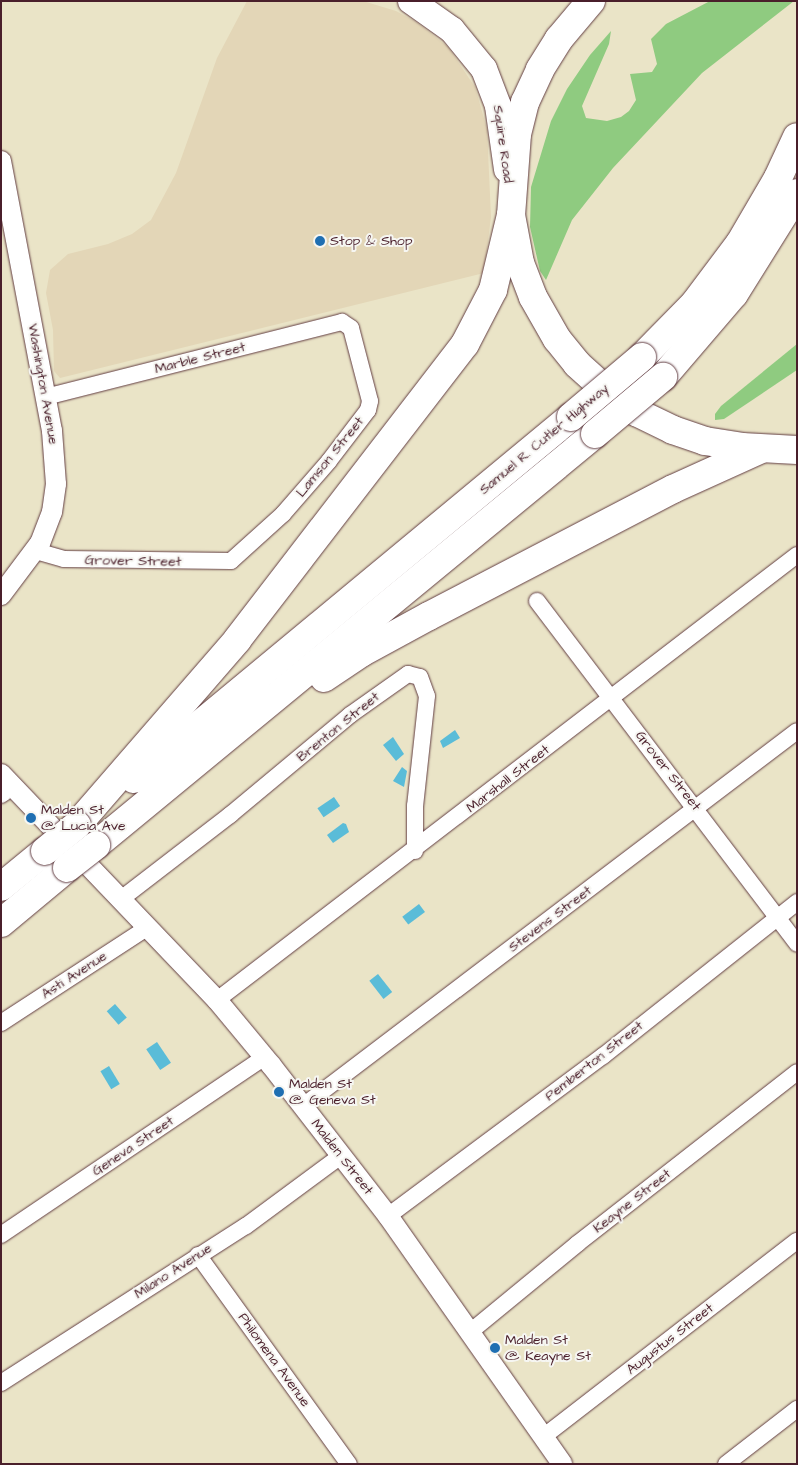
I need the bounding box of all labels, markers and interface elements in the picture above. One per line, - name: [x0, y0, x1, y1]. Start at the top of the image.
- street label: Squire Road: [489, 104, 517, 184]
- place label: Stop & Shop: [330, 233, 413, 249]
- marker: Stop & Shop: [314, 235, 326, 247]
- street label: Washington Avenue: [24, 322, 62, 446]
- street label: Marble Street: [153, 339, 247, 377]
- street label: Samuel R. Cutler Highway: [476, 380, 612, 498]
- street label: Lamson Street: [293, 413, 367, 501]
- street label: Grover Street: [85, 552, 181, 570]
- street label: Brenton Street: [293, 689, 383, 765]
- street label: Grover Street: [632, 728, 704, 814]
- street label: Marshall Street: [463, 741, 553, 817]
- place label: Malden St @ Lucia Ave: [41, 802, 126, 834]
- marker: Malden St @ Lucia Ave: [25, 812, 37, 824]
- street label: Stevens Street: [505, 882, 595, 956]
- street label: Asti Avenue: [38, 948, 110, 1002]
- street label: Pemberton Street: [542, 1017, 646, 1105]
- place label: Malden St @ Geneva St: [289, 1076, 376, 1108]
- marker: Malden St @ Geneva St: [273, 1086, 285, 1098]
- street label: Geneva Street: [89, 1112, 177, 1180]
- street label: Malden Street: [307, 1116, 377, 1198]
- street label: Keayne Street: [590, 1165, 674, 1237]
- street label: Milano Avenue: [131, 1240, 215, 1302]
- street label: Augustus Street: [623, 1300, 717, 1378]
- street label: Philomena Avenue: [234, 1310, 314, 1410]
- place label: Malden St @ Keayne St: [505, 1332, 591, 1364]
- marker: Malden St @ Keayne St: [489, 1342, 501, 1354]

